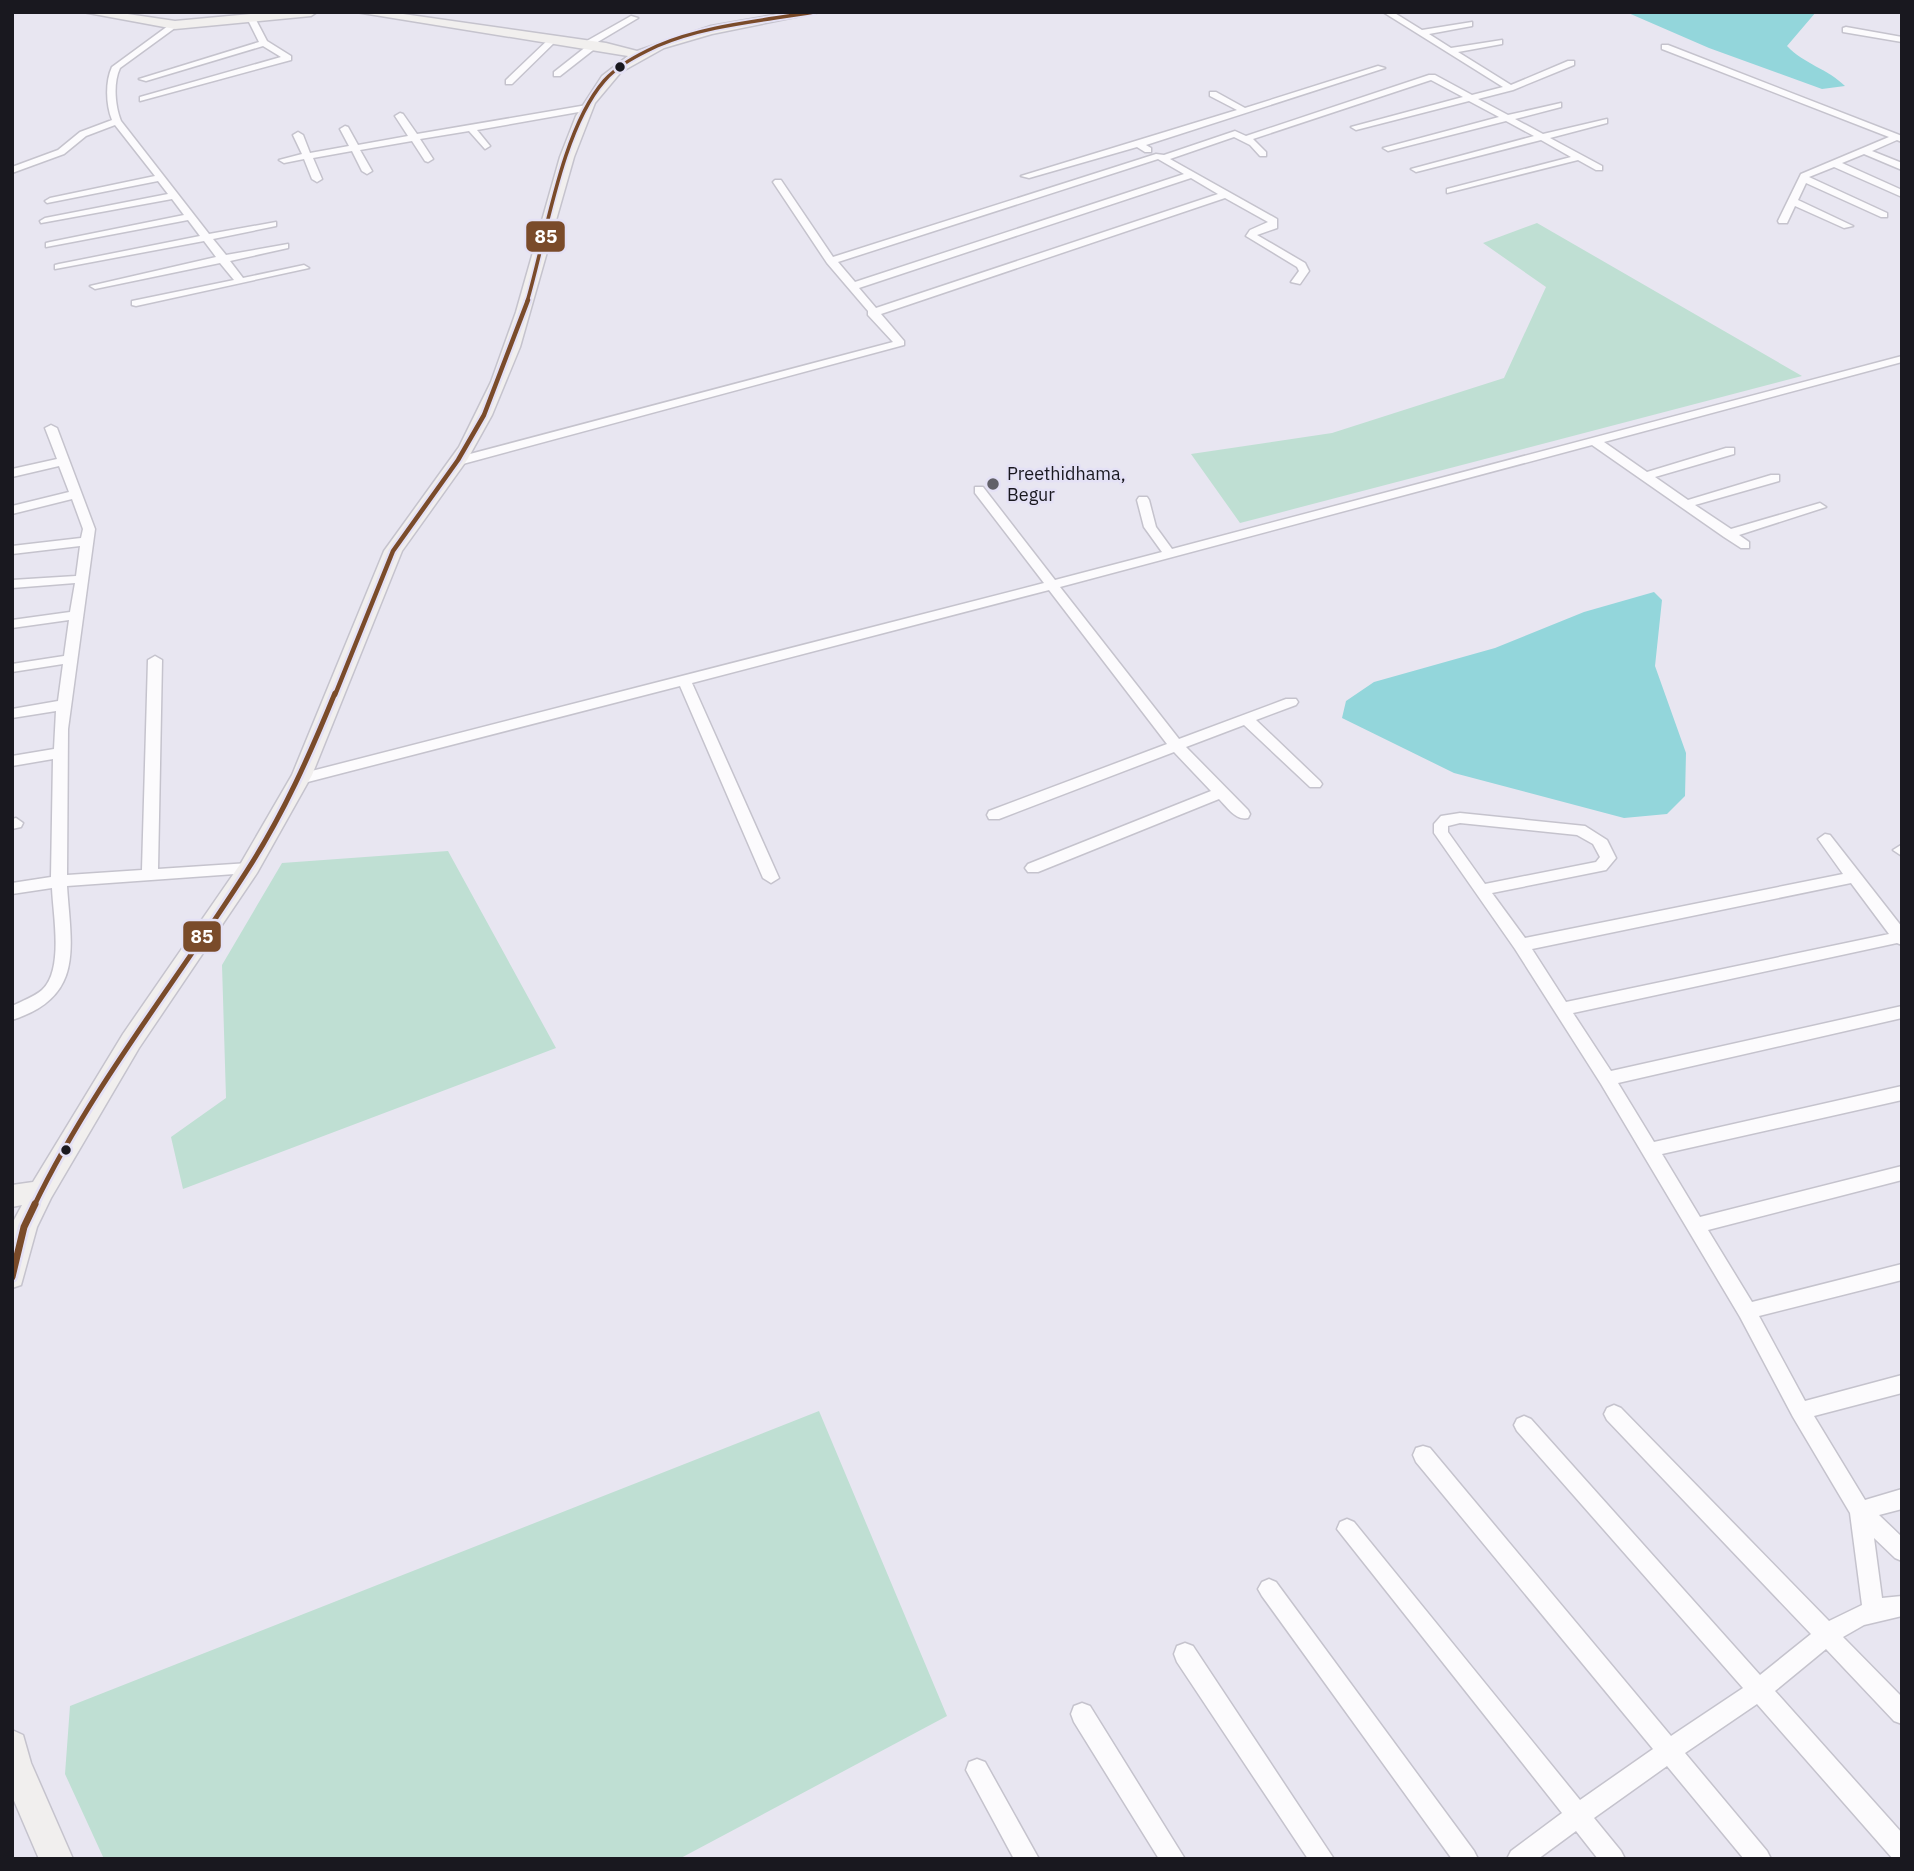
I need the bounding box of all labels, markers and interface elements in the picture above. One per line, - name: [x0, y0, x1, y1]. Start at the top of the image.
- unlabelled marker: [613, 60, 627, 74]
- line badge: 85: [525, 220, 566, 253]
- text: 85: [535, 224, 557, 248]
- place label: Preethidhama, Begur: [1007, 462, 1126, 506]
- marker: Preethidhama, Begur: [985, 476, 1001, 492]
- line badge: 85: [182, 920, 222, 953]
- text: 85: [191, 924, 213, 948]
- unlabelled marker: [59, 1143, 73, 1157]

